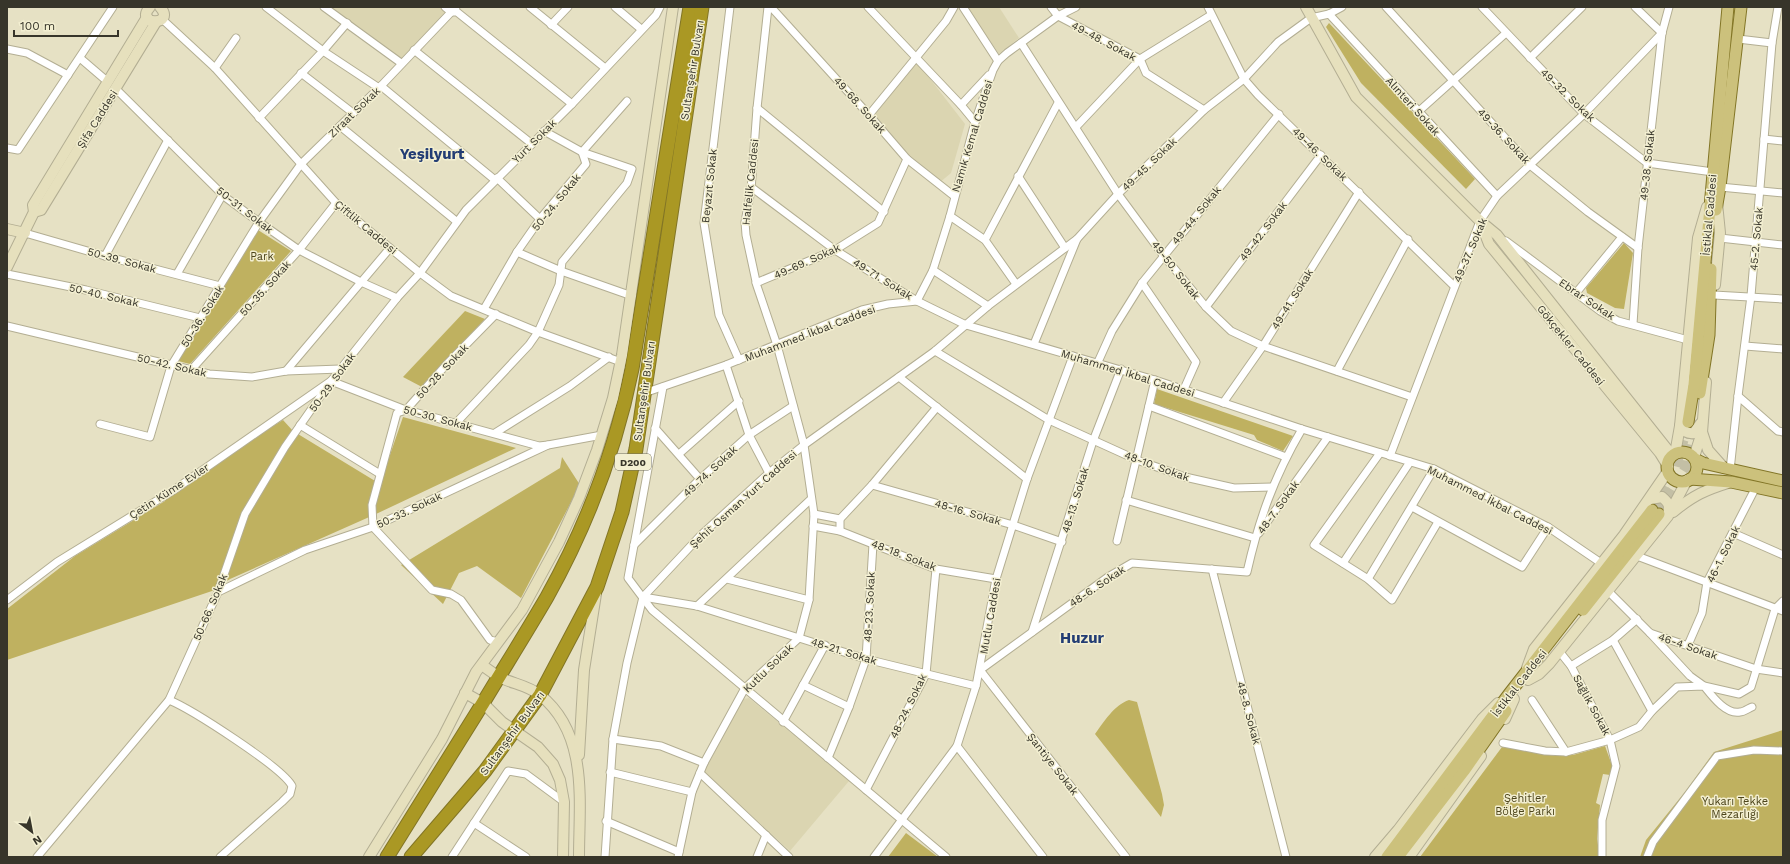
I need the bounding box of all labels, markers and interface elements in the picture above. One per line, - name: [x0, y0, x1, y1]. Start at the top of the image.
- scale bar: [14, 12, 118, 38]
- text: 100 m: [20, 19, 55, 33]
- street label: Sultanşehir Bulvarı: [678, 19, 707, 121]
- street label: 49-48. Sokak: [1069, 19, 1138, 64]
- street label: 49-32. Sokak: [1538, 66, 1598, 125]
- street label: 49-68. Sokak: [831, 74, 888, 136]
- street label: Alınteri Sokak: [1383, 74, 1442, 138]
- street label: Namık Kemal Caddesi: [949, 78, 996, 194]
- street label: Ziraat Sokak: [326, 84, 383, 140]
- street label: Şifa Caddesi: [74, 88, 121, 151]
- street label: 49-36. Sokak: [1475, 106, 1533, 167]
- street label: Yurt Sokak: [510, 117, 559, 166]
- street label: 49-46. Sokak: [1289, 125, 1350, 184]
- street label: 49-38. Sokak: [1637, 129, 1658, 201]
- street label: 49-45. Sokak: [1119, 135, 1179, 194]
- street label: Halfelik Caddesi: [739, 138, 762, 226]
- district label: Yeşilyurt: [400, 145, 465, 163]
- street label: Beyazıt Sokak: [699, 148, 720, 224]
- street label: 50-24. Sokak: [529, 171, 583, 234]
- street label: İstiklal Caddesi: [1698, 174, 1720, 256]
- street label: 49-44. Sokak: [1169, 183, 1224, 247]
- street label: 50-31. Sokak: [214, 184, 276, 237]
- street label: Çiftlik Caddesi: [332, 197, 400, 257]
- street label: 49-42. Sokak: [1237, 199, 1290, 264]
- street label: 45-2. Sokak: [1747, 207, 1766, 271]
- street label: 49-37. Sokak: [1451, 216, 1490, 284]
- street label: 49-50. Sokak: [1149, 238, 1203, 302]
- street label: 49-69. Sokak: [772, 241, 842, 282]
- street label: 50-39. Sokak: [86, 245, 158, 276]
- park label: Park: [250, 250, 274, 263]
- street label: 49-71. Sokak: [851, 256, 915, 303]
- street label: 50-35. Sokak: [237, 258, 294, 319]
- street label: 49-41. Sokak: [1269, 267, 1316, 332]
- street label: Ebrar Sokak: [1556, 276, 1617, 323]
- street label: 50-40. Sokak: [68, 281, 140, 310]
- street label: 50-36. Sokak: [178, 283, 227, 350]
- street label: Muhammed İkbal Caddesi: [743, 302, 877, 364]
- street label: Gökçekler Caddesi: [1534, 302, 1607, 388]
- street label: Sultanşehir Bulvarı: [631, 340, 658, 442]
- street label: 50-28. Sokak: [414, 341, 471, 402]
- street label: Muhammed İkbal Caddesi: [1059, 346, 1197, 400]
- street label: 50-29. Sokak: [306, 350, 358, 415]
- street label: 50-42. Sokak: [136, 351, 208, 380]
- street label: 50-30. Sokak: [402, 403, 474, 434]
- street label: 49-74. Sokak: [681, 443, 740, 500]
- street label: Şehit Osman Yurt Caddesi: [687, 448, 800, 551]
- street label: 48-10. Sokak: [1122, 449, 1191, 484]
- road number: D200: [615, 454, 651, 470]
- street label: Çetin Küme Evler: [127, 460, 212, 522]
- street label: Muhammed İkbal Caddesi: [1425, 462, 1555, 538]
- street label: 48-13. Sokak: [1059, 466, 1092, 535]
- street label: 48-7. Sokak: [1255, 478, 1302, 536]
- street label: 50-33. Sokak: [375, 490, 444, 531]
- street label: 48-16. Sokak: [933, 497, 1003, 528]
- street label: 46-1. Sokak: [1704, 524, 1743, 585]
- street label: 48-18. Sokak: [869, 537, 938, 574]
- street label: 48-6. Sokak: [1067, 563, 1128, 610]
- street label: 50-66. Sokak: [191, 572, 230, 642]
- street label: 48-23. Sokak: [861, 572, 878, 643]
- street label: Mutlu Caddesi: [977, 577, 1004, 655]
- district label: Huzur: [1060, 629, 1104, 647]
- street label: 46-4 Sokak: [1657, 630, 1719, 663]
- street label: 48-21. Sokak: [809, 635, 878, 668]
- street label: Kutlu Sokak: [741, 641, 796, 695]
- street label: İstiklal Caddesi: [1488, 646, 1550, 719]
- street label: 48-24. Sokak: [887, 672, 930, 741]
- street label: Sağlık Sokak: [1570, 672, 1613, 738]
- street label: 48-8. Sokak: [1234, 680, 1263, 746]
- street label: Sultanşehir Bulvarı: [478, 689, 547, 778]
- street label: Şantiye Sokak: [1024, 731, 1081, 798]
- park label: Şehitler Bölge Parkı: [1495, 792, 1555, 818]
- park label: Yukarı Tekke Mezarlığı: [1702, 795, 1768, 821]
- north arrow: [12, 812, 52, 852]
- text: N: [30, 832, 44, 848]

